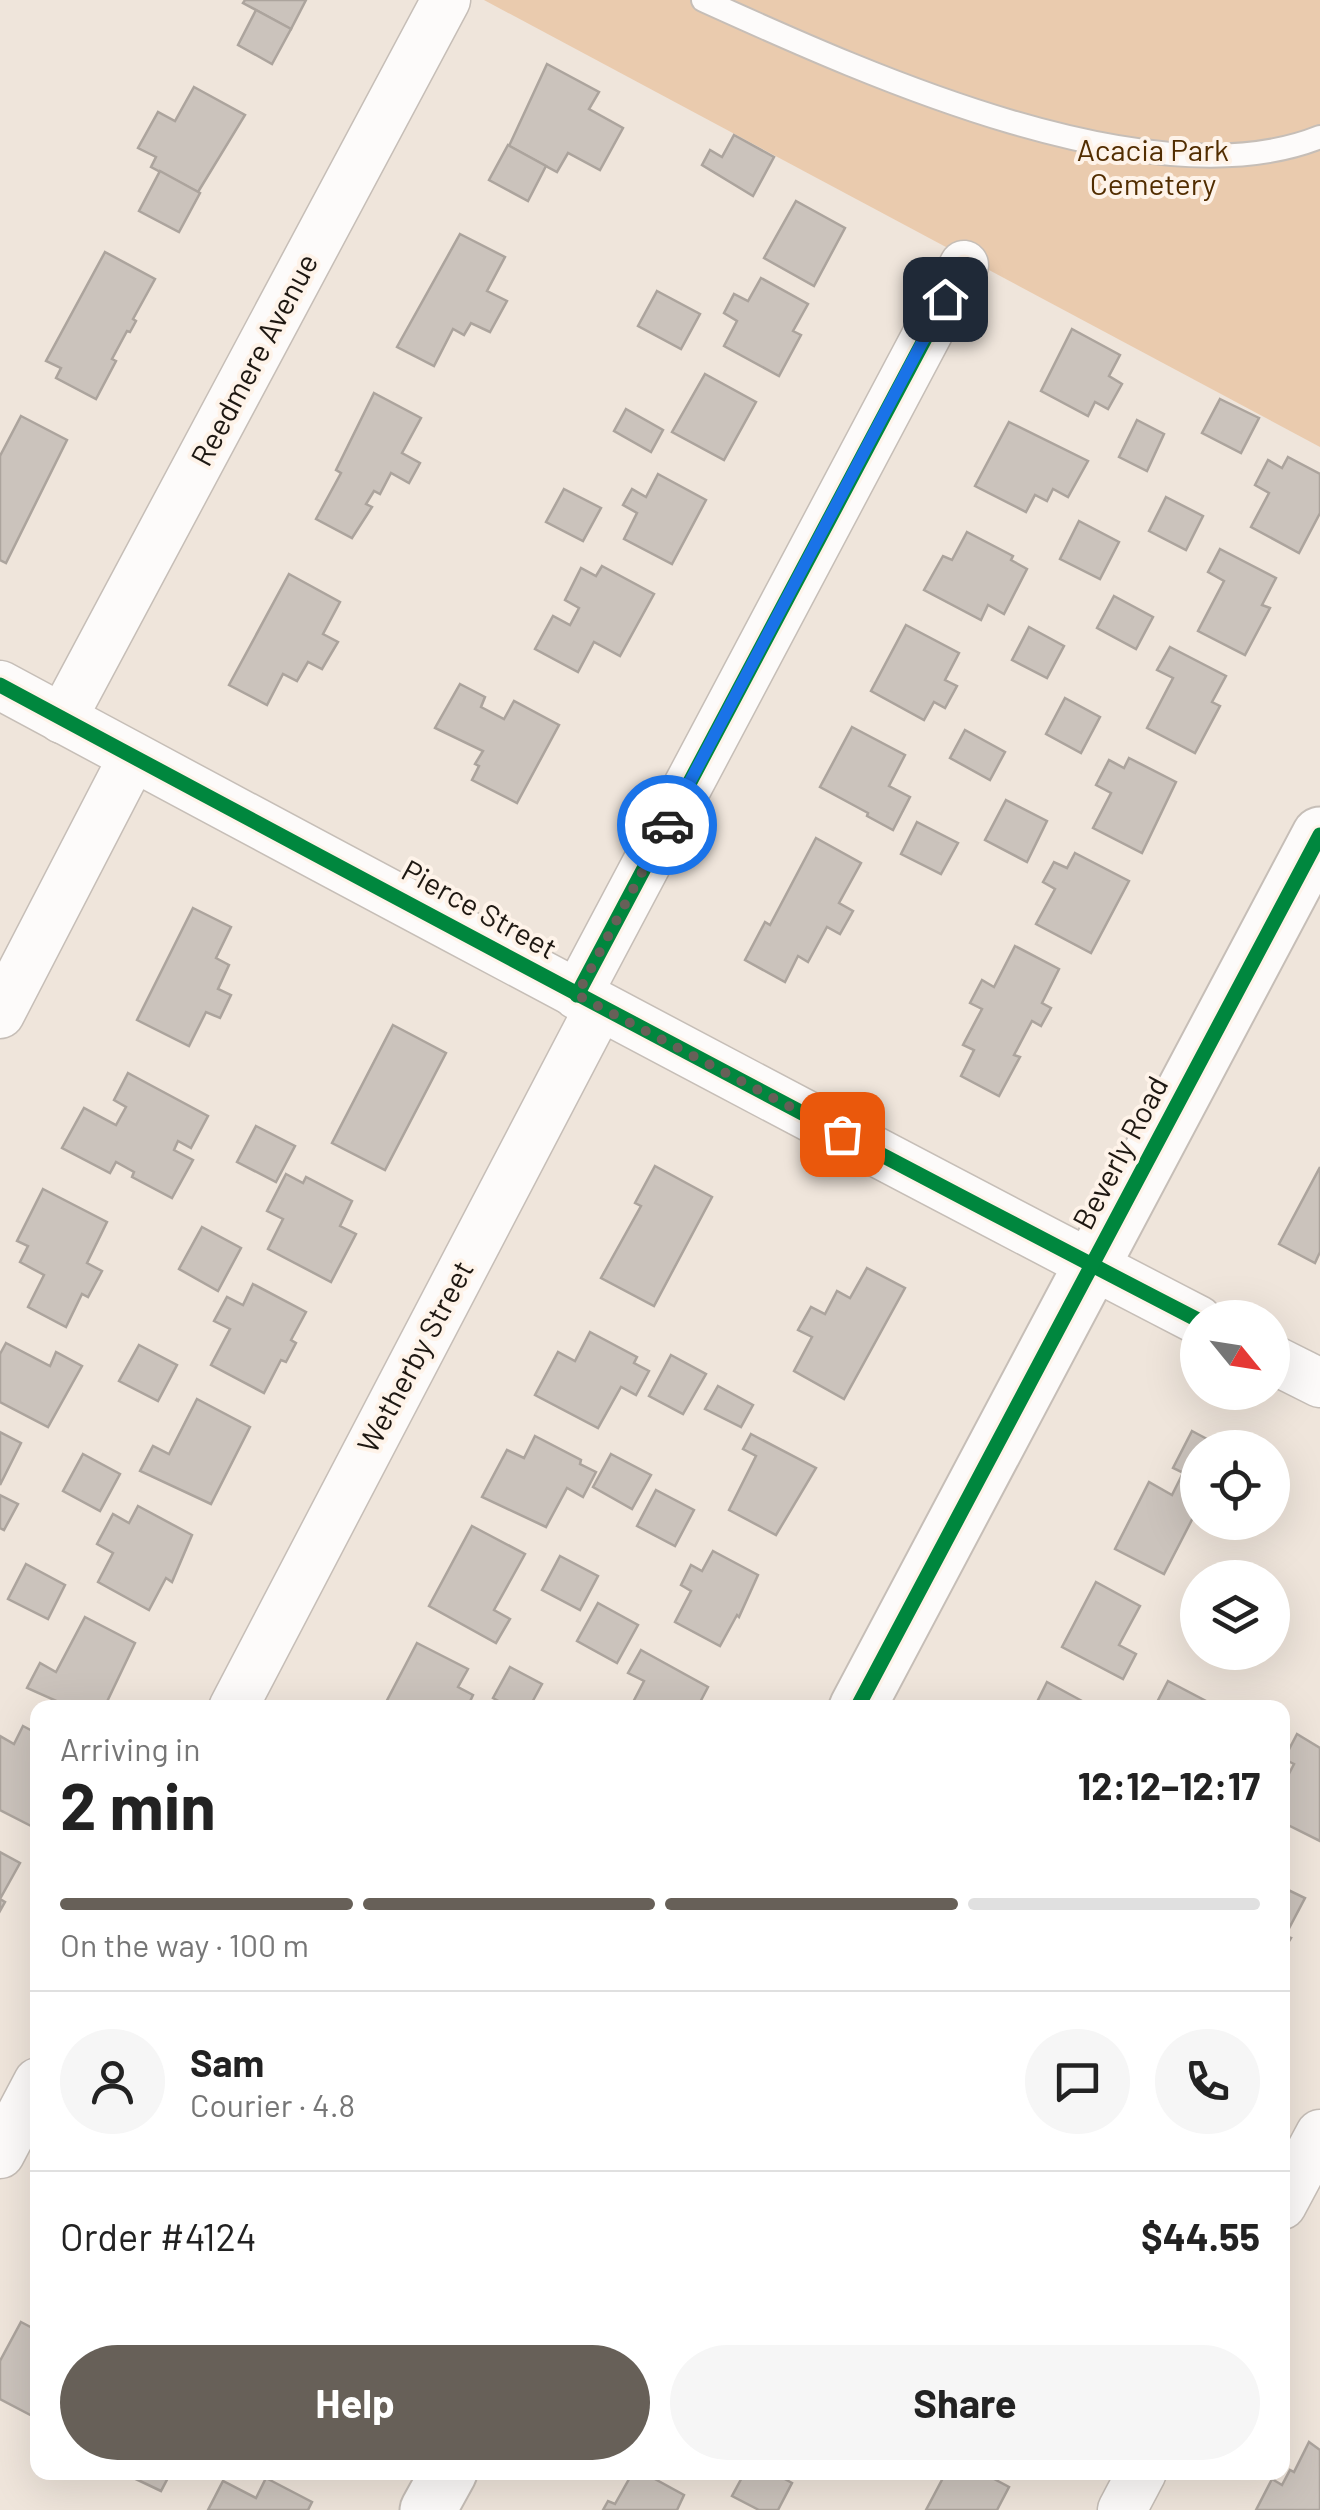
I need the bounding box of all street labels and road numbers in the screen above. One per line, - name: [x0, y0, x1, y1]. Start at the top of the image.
- street label: Reedmere Avenue: [182, 247, 324, 471]
- street label: Pierce Street: [396, 851, 564, 966]
- street label: Beverly Road: [1064, 1069, 1175, 1235]
- street label: Wetherby Street: [349, 1254, 480, 1458]

